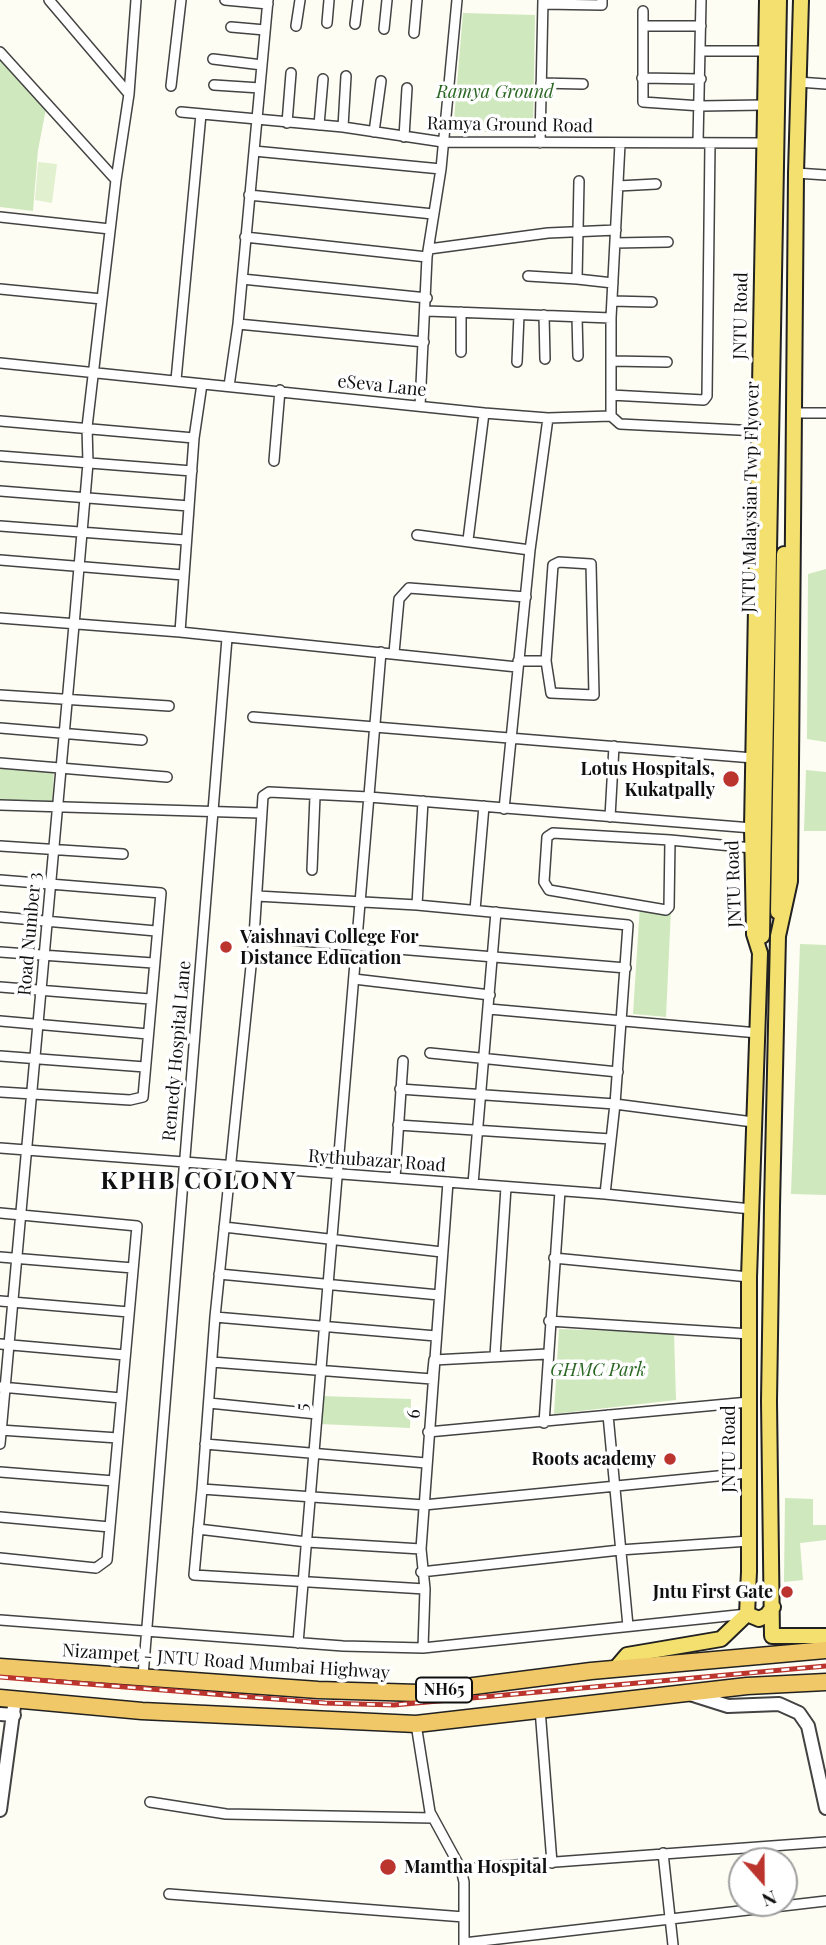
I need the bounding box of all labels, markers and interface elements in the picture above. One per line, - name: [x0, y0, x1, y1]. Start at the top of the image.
- park label: Ramya Ground: [436, 81, 554, 103]
- street label: Ramya Ground Road: [427, 113, 593, 137]
- street label: JNTU Road: [729, 272, 753, 360]
- street label: eSeva Lane: [336, 371, 428, 401]
- street label: JNTU Malaysian Twp Flyover: [738, 381, 764, 613]
- place label: Lotus Hospitals, Kukatpally: [581, 758, 715, 800]
- marker: Lotus Hospitals, Kukatpally: [721, 769, 741, 789]
- street label: JNTU Road: [722, 840, 746, 928]
- street label: Road Number 3: [14, 871, 46, 997]
- place label: Vaishnavi College For Distance Education: [240, 926, 419, 968]
- marker: Vaishnavi College For Distance Education: [218, 939, 234, 955]
- street label: Remedy Hospital Lane: [158, 960, 196, 1142]
- street label: Rythubazar Road: [307, 1145, 447, 1177]
- district label: KPHB COLONY: [102, 1168, 296, 1196]
- park label: GHMC Park: [550, 1359, 646, 1381]
- street label: 5: [291, 1402, 313, 1412]
- street label: JNTU Road: [718, 1405, 740, 1493]
- street label: 6: [403, 1408, 425, 1420]
- place label: Roots academy: [532, 1448, 656, 1470]
- marker: Roots academy: [662, 1451, 678, 1467]
- place label: Jntu First Gate: [653, 1581, 773, 1603]
- marker: Jntu First Gate: [779, 1584, 795, 1600]
- street label: Nizampet - JNTU Road Mumbai Highway: [61, 1640, 391, 1684]
- road number: NH65: [416, 1678, 472, 1702]
- north arrow: [728, 1847, 798, 1917]
- place label: Mamtha Hospital: [404, 1856, 547, 1878]
- marker: Mamtha Hospital: [378, 1857, 398, 1877]
- text: N: [759, 1885, 781, 1914]

